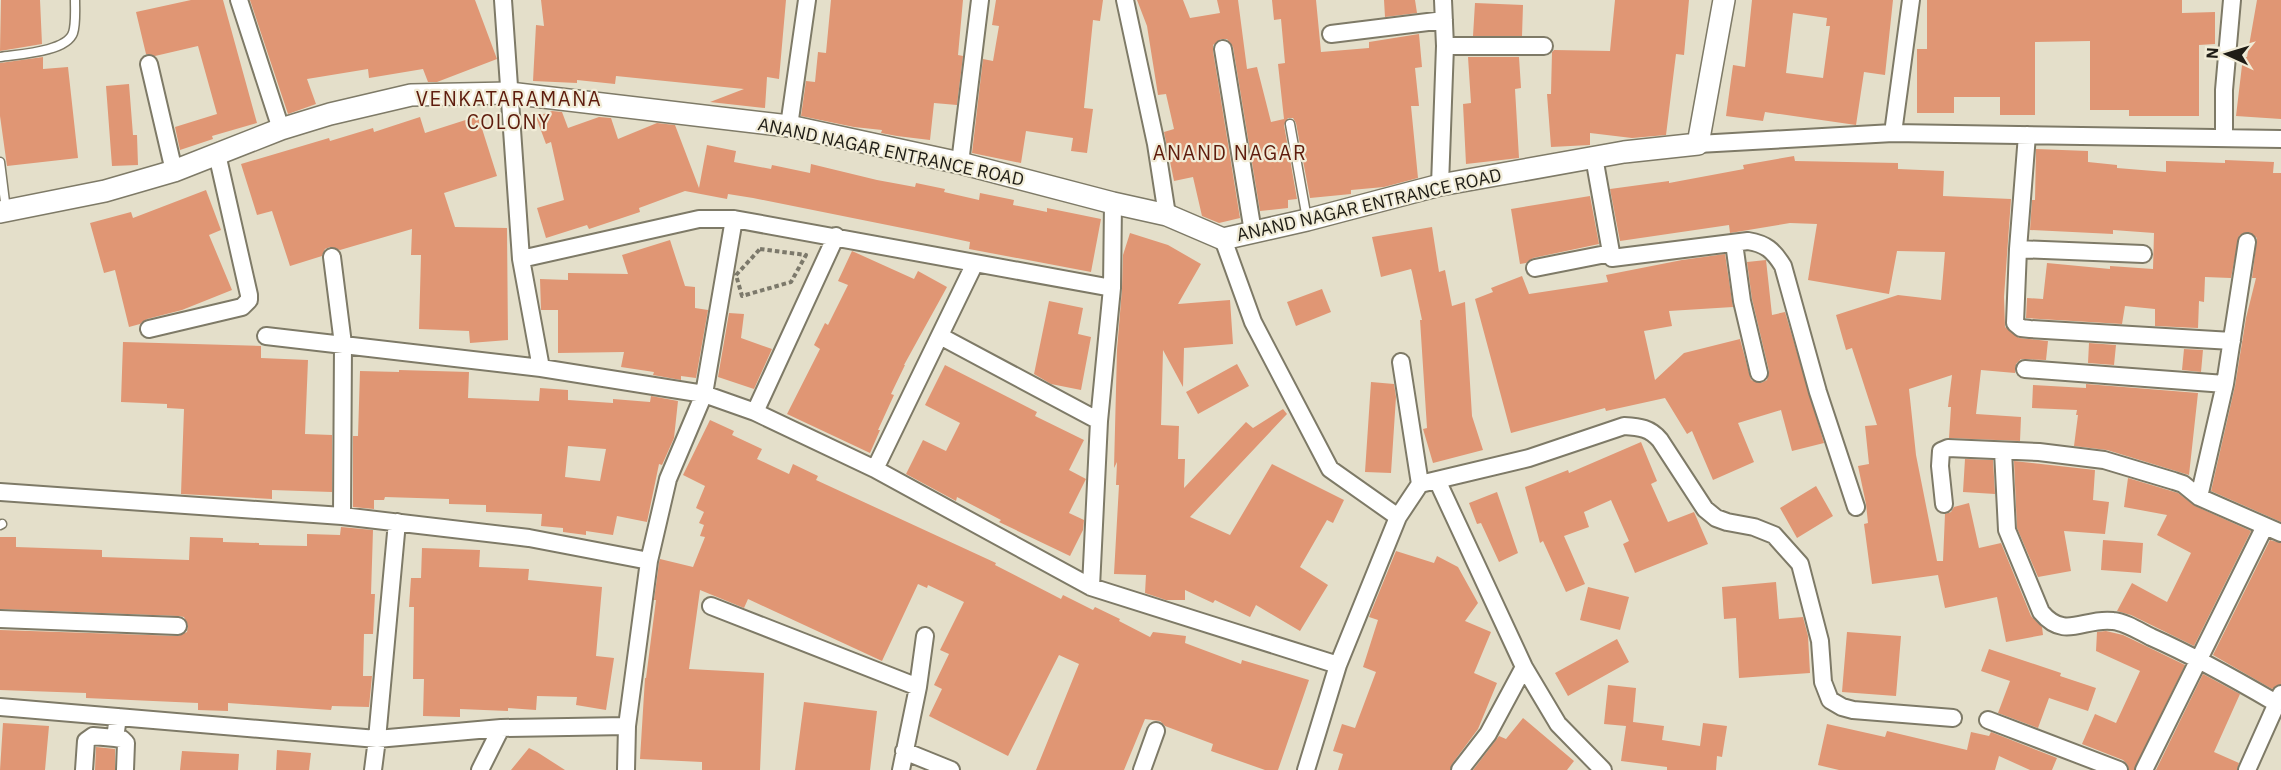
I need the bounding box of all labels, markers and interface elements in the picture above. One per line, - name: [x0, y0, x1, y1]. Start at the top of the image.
- north arrow: [2197, 24, 2257, 84]
- text: N: [2202, 46, 2222, 59]
- district label: VENKATARAMANA COLONY: [416, 85, 602, 135]
- street label: ANAND NAGAR ENTRANCE ROAD: [756, 112, 1026, 191]
- district label: ANAND NAGAR: [1153, 139, 1307, 166]
- street label: ANAND NAGAR ENTRANCE ROAD: [1234, 163, 1504, 246]

